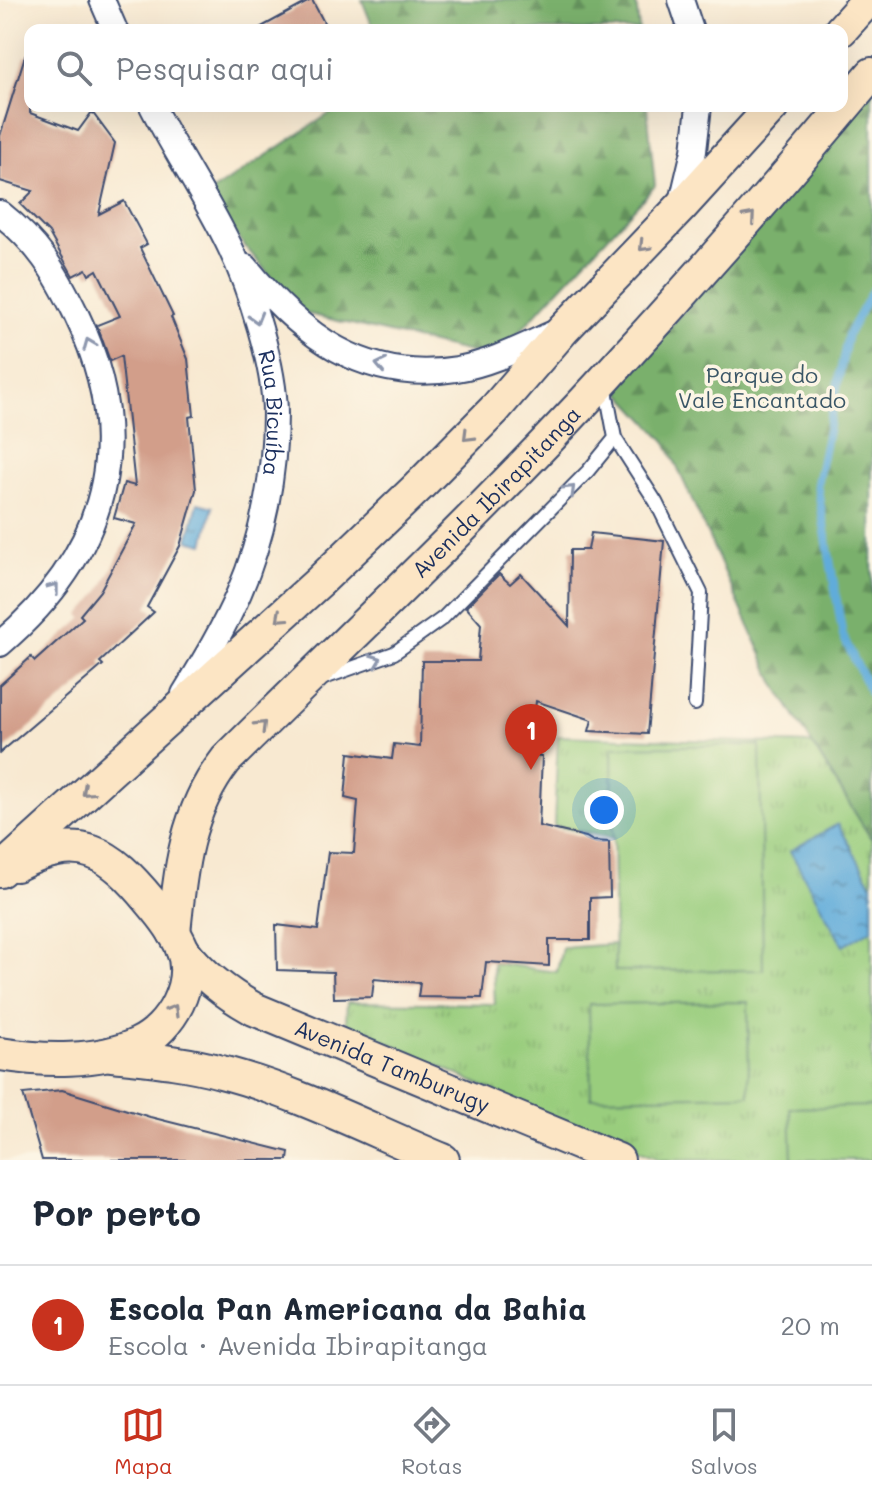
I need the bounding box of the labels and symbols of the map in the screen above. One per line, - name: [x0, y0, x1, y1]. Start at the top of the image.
- one-way arrow: [740, 212, 755, 226]
- one-way arrow: [639, 237, 653, 251]
- one-way arrow: [247, 311, 263, 325]
- one-way arrow: [82, 338, 99, 352]
- street label: Rua Bicuíba: [252, 347, 290, 478]
- one-way arrow: [375, 357, 389, 374]
- park label: Parque do Vale Encantado: [678, 360, 846, 414]
- street label: Avenida Ibirapitanga: [405, 400, 587, 584]
- one-way arrow: [463, 427, 477, 442]
- one-way arrow: [560, 485, 575, 499]
- one-way arrow: [45, 582, 59, 597]
- one-way arrow: [275, 607, 290, 621]
- one-way arrow: [368, 653, 382, 670]
- pin: 1: [505, 704, 557, 770]
- one-way arrow: [252, 720, 266, 735]
- one-way arrow: [82, 781, 97, 795]
- your location: [584, 790, 624, 830]
- one-way arrow: [163, 1004, 179, 1019]
- street label: Avenida Tamburugy: [290, 1012, 494, 1119]

